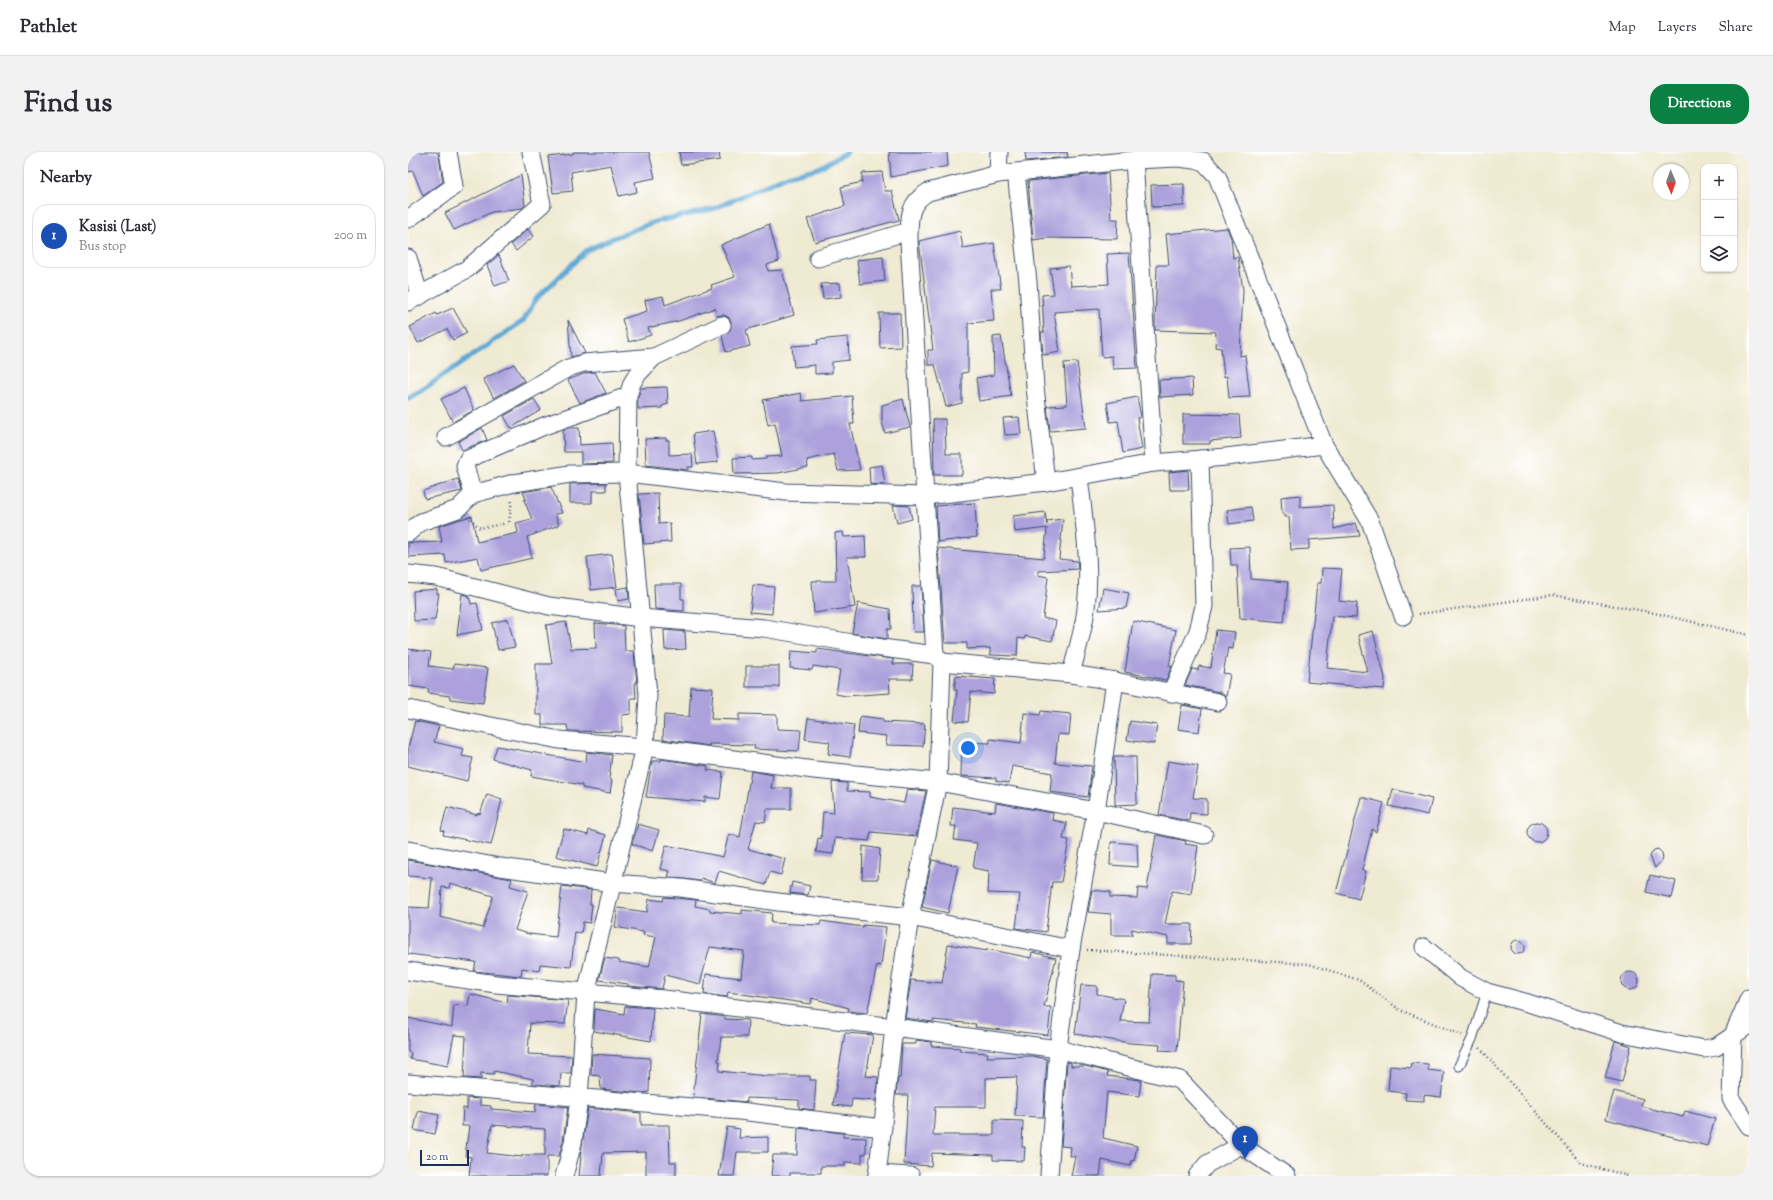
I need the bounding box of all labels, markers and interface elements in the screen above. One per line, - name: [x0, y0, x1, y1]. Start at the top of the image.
- text: Pathlet: [20, 14, 77, 41]
- text: Map: [1609, 18, 1636, 38]
- text: Layers: [1658, 18, 1696, 38]
- text: Share: [1718, 18, 1753, 38]
- text: Find us: [24, 84, 112, 124]
- button: Directions: [1650, 84, 1749, 124]
- north arrow: [1653, 164, 1689, 200]
- map controls: [1701, 164, 1737, 272]
- button: +: [1701, 164, 1737, 200]
- text: Nearby: [40, 166, 92, 190]
- button: −: [1701, 200, 1737, 236]
- text: Kasisi (Last): [79, 217, 156, 238]
- text: 1: [52, 227, 56, 245]
- text: 200 m: [334, 227, 367, 245]
- button: layers: [1701, 236, 1737, 272]
- text: Bus stop: [79, 238, 126, 256]
- your location: [958, 738, 978, 758]
- pin: 1: [1232, 1126, 1258, 1159]
- scale bar: [420, 1148, 469, 1167]
- text: 20 m: [426, 1149, 448, 1165]

